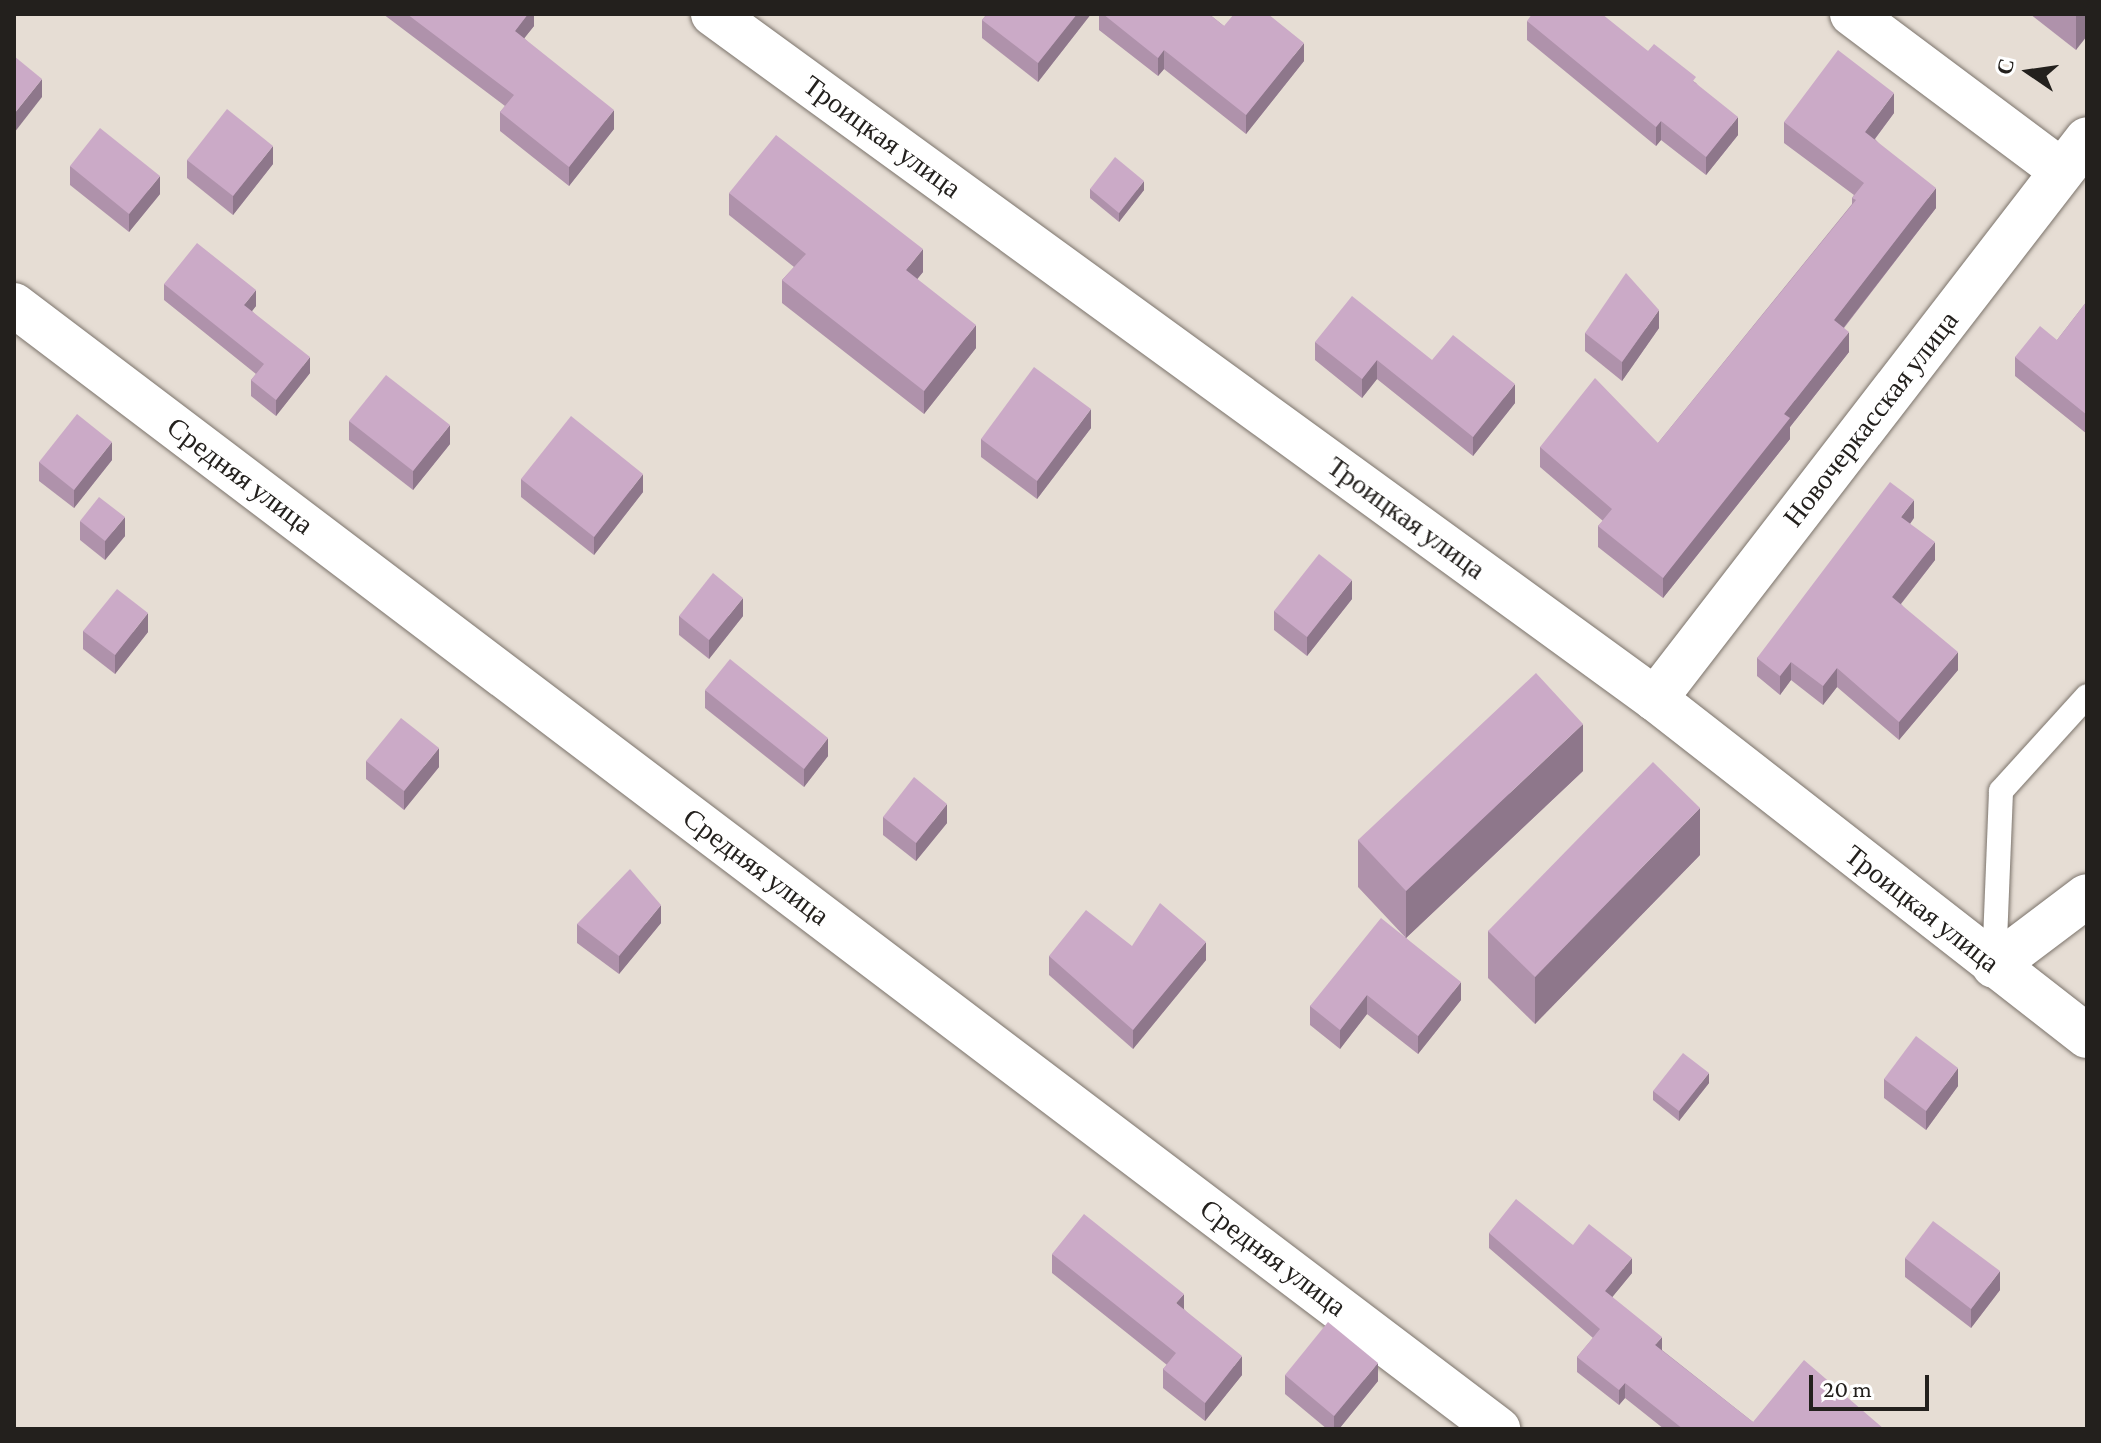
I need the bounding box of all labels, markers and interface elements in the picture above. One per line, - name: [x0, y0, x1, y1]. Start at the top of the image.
- north arrow: [1989, 32, 2069, 112]
- text: С: [1991, 56, 2019, 77]
- street label: Троицкая улица: [797, 68, 967, 206]
- street label: Новочеркасская улица: [1776, 304, 1966, 534]
- street label: Средняя улица: [160, 410, 320, 542]
- street label: Троицкая улица: [1321, 449, 1491, 587]
- street label: Средняя улица: [676, 801, 836, 933]
- street label: Троицкая улица: [1838, 838, 2006, 980]
- street label: Средняя улица: [1193, 1192, 1353, 1324]
- scale bar: [1813, 1359, 1933, 1409]
- text: 20 m: [1823, 1375, 1872, 1402]

